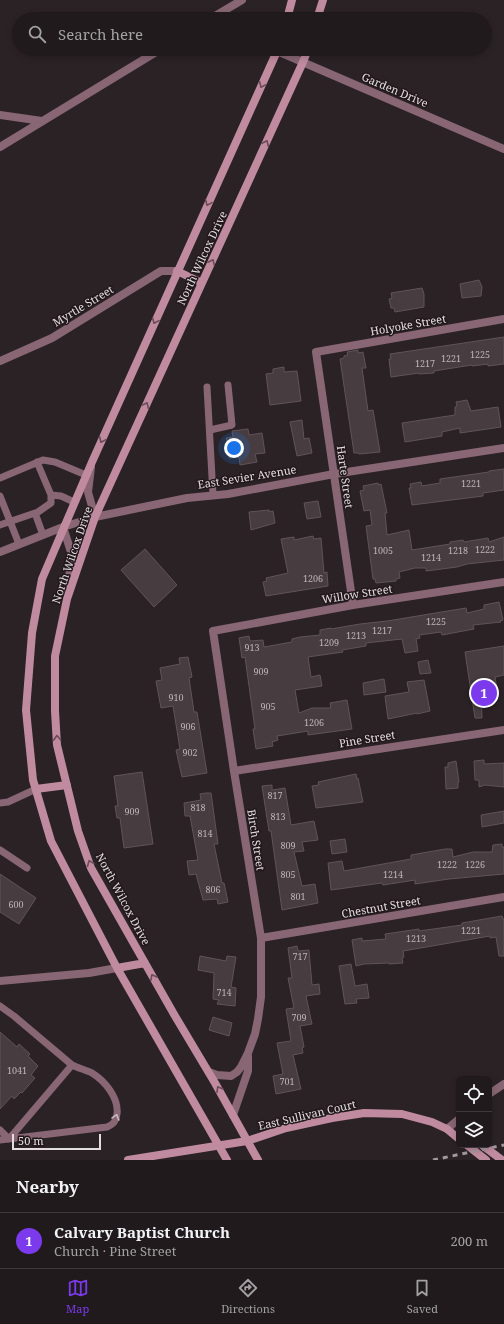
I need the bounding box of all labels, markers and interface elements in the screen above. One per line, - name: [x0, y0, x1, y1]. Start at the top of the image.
- search box: [12, 12, 492, 56]
- icon: search: [26, 23, 48, 45]
- text: Search here: [58, 24, 143, 44]
- street label: Garden Drive: [360, 69, 431, 110]
- one-way arrow: [259, 80, 267, 88]
- one-way arrow: [261, 140, 269, 148]
- one-way arrow: [205, 199, 213, 206]
- street label: North Wilcox Drive: [173, 208, 230, 307]
- one-way arrow: [207, 258, 215, 266]
- street label: Myrtle Street: [50, 281, 116, 330]
- street label: Holyoke Street: [369, 310, 447, 339]
- one-way arrow: [152, 317, 160, 325]
- house number: 1225: [470, 348, 490, 361]
- house number: 1221: [441, 352, 461, 365]
- house number: 1217: [415, 357, 435, 370]
- one-way arrow: [142, 402, 150, 409]
- one-way arrow: [99, 436, 107, 443]
- your location: [224, 438, 244, 458]
- street label: Harte Street: [334, 444, 357, 509]
- street label: East Sevier Avenue: [196, 461, 297, 492]
- house number: 1221: [461, 477, 481, 490]
- street label: North Wilcox Drive: [48, 504, 95, 606]
- house number: 1222: [475, 543, 495, 556]
- house number: 1005: [373, 544, 393, 557]
- house number: 1218: [448, 544, 468, 557]
- house number: 1214: [421, 551, 441, 564]
- house number: 1206: [303, 572, 323, 585]
- street label: Willow Street: [321, 581, 393, 606]
- house number: 1225: [426, 615, 446, 628]
- house number: 1217: [372, 624, 392, 637]
- house number: 1213: [346, 629, 366, 642]
- house number: 1209: [319, 636, 339, 649]
- house number: 913: [244, 641, 260, 654]
- house number: 909: [253, 665, 269, 678]
- pin: 1: [471, 678, 497, 708]
- house number: 910: [168, 691, 184, 704]
- house number: 905: [260, 700, 276, 713]
- house number: 1206: [304, 716, 324, 729]
- house number: 906: [180, 720, 196, 733]
- street label: Pine Street: [338, 727, 396, 750]
- one-way arrow: [53, 735, 61, 741]
- house number: 902: [182, 746, 198, 759]
- house number: 817: [267, 789, 283, 802]
- house number: 818: [190, 801, 206, 814]
- house number: 909: [124, 805, 140, 818]
- street label: Birch Street: [244, 808, 269, 872]
- house number: 813: [270, 810, 286, 823]
- house number: 814: [197, 827, 213, 840]
- house number: 809: [280, 839, 296, 852]
- street label: North Wilcox Drive: [93, 850, 154, 947]
- house number: 1222: [437, 858, 457, 871]
- house number: 1226: [465, 858, 485, 871]
- one-way arrow: [86, 860, 94, 867]
- house number: 805: [280, 868, 296, 881]
- house number: 1214: [383, 868, 403, 881]
- house number: 806: [205, 883, 221, 896]
- house number: 801: [290, 890, 306, 903]
- street label: Chestnut Street: [340, 892, 422, 921]
- house number: 600: [8, 898, 24, 911]
- house number: 1221: [461, 924, 481, 937]
- house number: 1213: [406, 932, 426, 945]
- house number: 717: [292, 950, 308, 963]
- one-way arrow: [150, 974, 157, 981]
- house number: 714: [216, 986, 232, 999]
- house number: 709: [291, 1011, 307, 1024]
- house number: 1041: [7, 1064, 27, 1077]
- house number: 701: [279, 1075, 295, 1088]
- map controls: [456, 1076, 492, 1148]
- button: locate: [456, 1076, 492, 1112]
- one-way arrow: [216, 1086, 223, 1093]
- street label: East Sullivan Court: [257, 1096, 357, 1133]
- button: layers: [456, 1112, 492, 1148]
- one-way arrow: [111, 1113, 120, 1120]
- scale bar: [12, 1132, 101, 1151]
- text: 50 m: [18, 1133, 44, 1148]
- text: Nearby: [16, 1175, 79, 1198]
- text: Calvary Baptist Church: [54, 1222, 230, 1242]
- text: 1: [25, 1232, 33, 1250]
- text: 200 m: [451, 1232, 488, 1250]
- text: Church · Pine Street: [54, 1242, 176, 1260]
- tab: Map: [66, 1277, 89, 1316]
- tab: Directions: [221, 1277, 275, 1316]
- tab: Saved: [407, 1277, 438, 1316]

